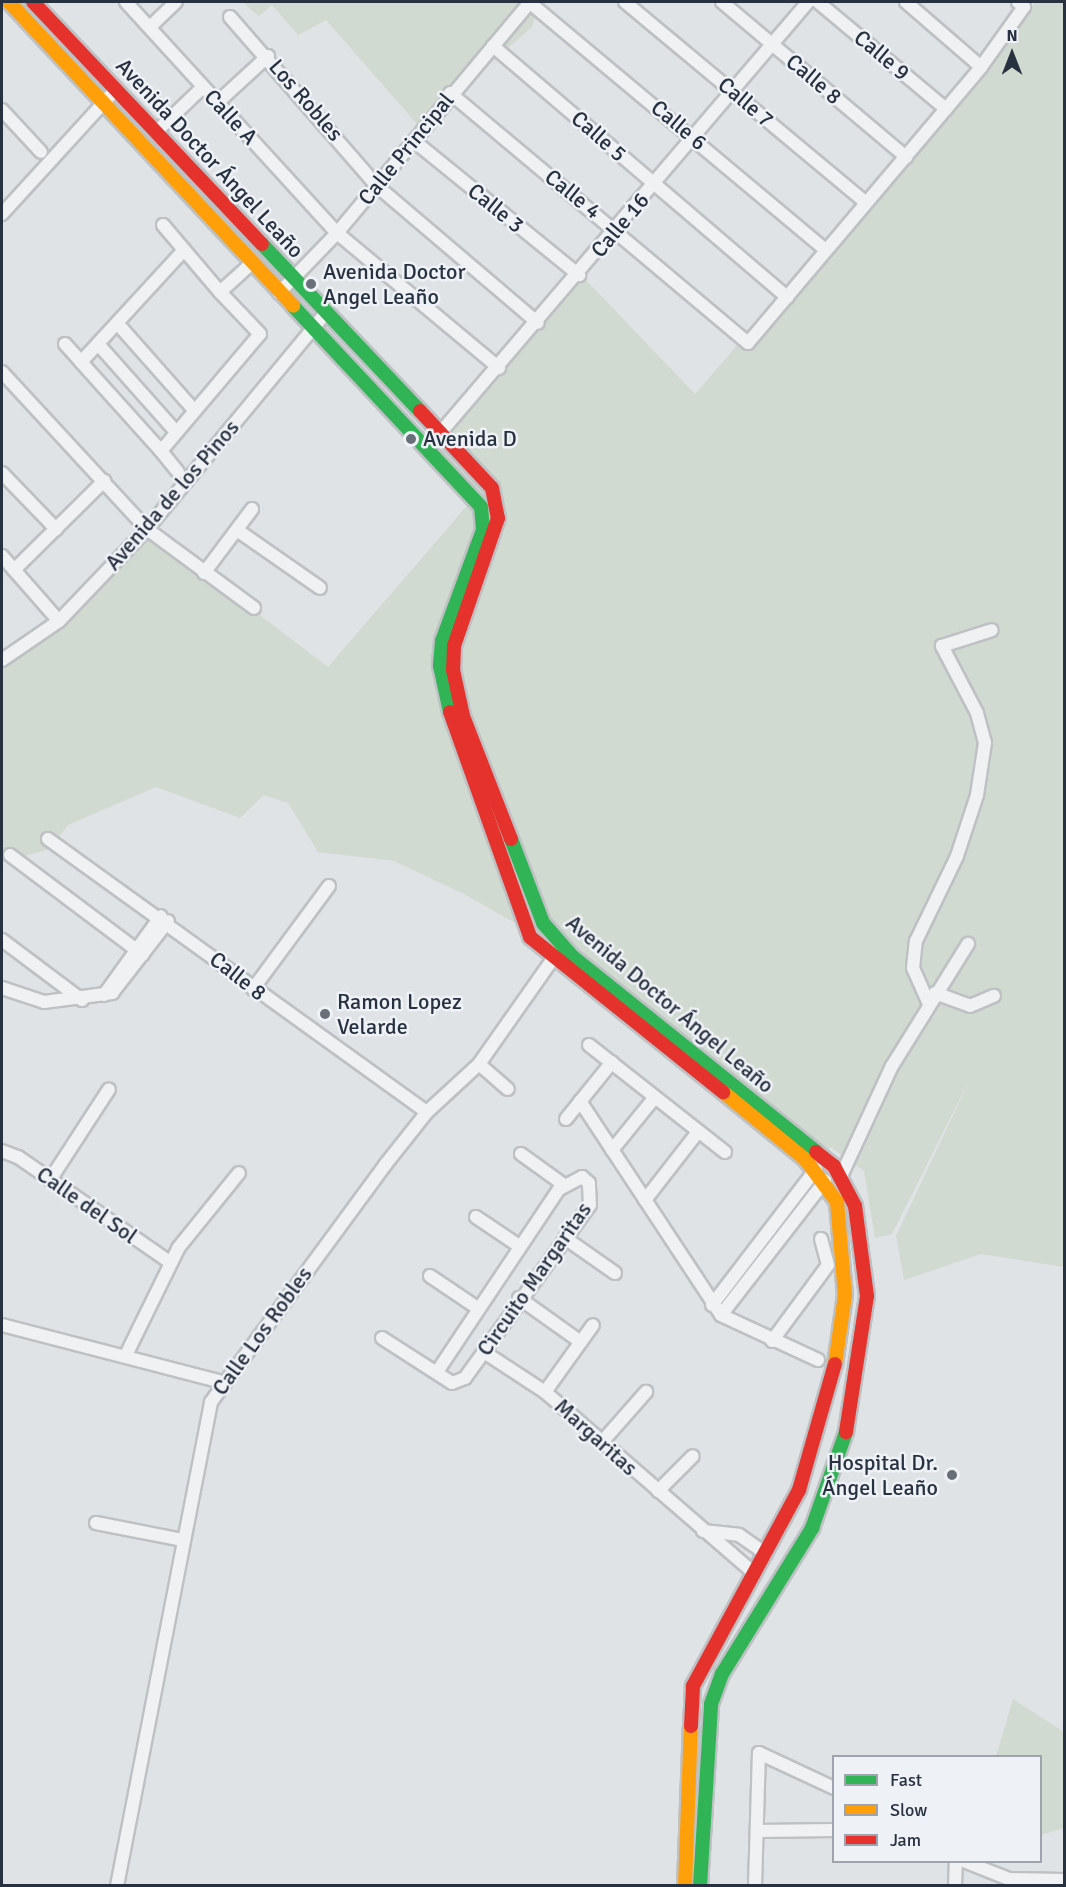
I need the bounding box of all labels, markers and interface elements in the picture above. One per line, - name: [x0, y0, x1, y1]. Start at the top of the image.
- street label: Calle 9: [849, 24, 915, 86]
- north arrow: [982, 24, 1042, 84]
- text: N: [1006, 26, 1018, 46]
- street label: Calle 8: [781, 48, 847, 110]
- street label: Avenida Doctor Ángel Leaño: [111, 53, 309, 263]
- street label: Los Robles: [263, 54, 349, 146]
- street label: Calle 7: [713, 71, 779, 133]
- street label: Calle A: [199, 84, 263, 150]
- street label: Calle Principal: [353, 87, 459, 211]
- street label: Calle 6: [646, 94, 712, 156]
- street label: Calle 5: [566, 105, 632, 167]
- street label: Calle 4: [540, 163, 606, 225]
- street label: Calle 3: [463, 177, 529, 239]
- street label: Calle 16: [585, 187, 655, 263]
- place label: Avenida Doctor Angel Leaño: [323, 258, 466, 310]
- marker: Avenida Doctor Angel Leaño: [304, 277, 318, 291]
- street label: Avenida de los Pinos: [100, 414, 244, 576]
- place label: Avenida D: [423, 426, 517, 452]
- marker: Avenida D: [404, 432, 418, 446]
- street label: Avenida Doctor Ángel Leaño: [561, 909, 779, 1099]
- street label: Calle 8: [204, 946, 272, 1006]
- place label: Ramon Lopez Velarde: [337, 988, 462, 1040]
- marker: Ramon Lopez Velarde: [318, 1007, 332, 1021]
- street label: Calle del Sol: [32, 1161, 142, 1249]
- street label: Circuito Margaritas: [471, 1197, 597, 1361]
- street label: Calle Los Robles: [207, 1262, 317, 1400]
- street label: Margaritas: [549, 1393, 643, 1481]
- place label: Hospital Dr. Ángel Leaño: [822, 1449, 938, 1500]
- marker: Hospital Dr. Ángel Leaño: [943, 1466, 961, 1484]
- legend: [832, 1755, 1042, 1863]
- text: Fast: [890, 1769, 922, 1791]
- text: Slow: [890, 1799, 927, 1821]
- text: Jam: [890, 1829, 921, 1851]

